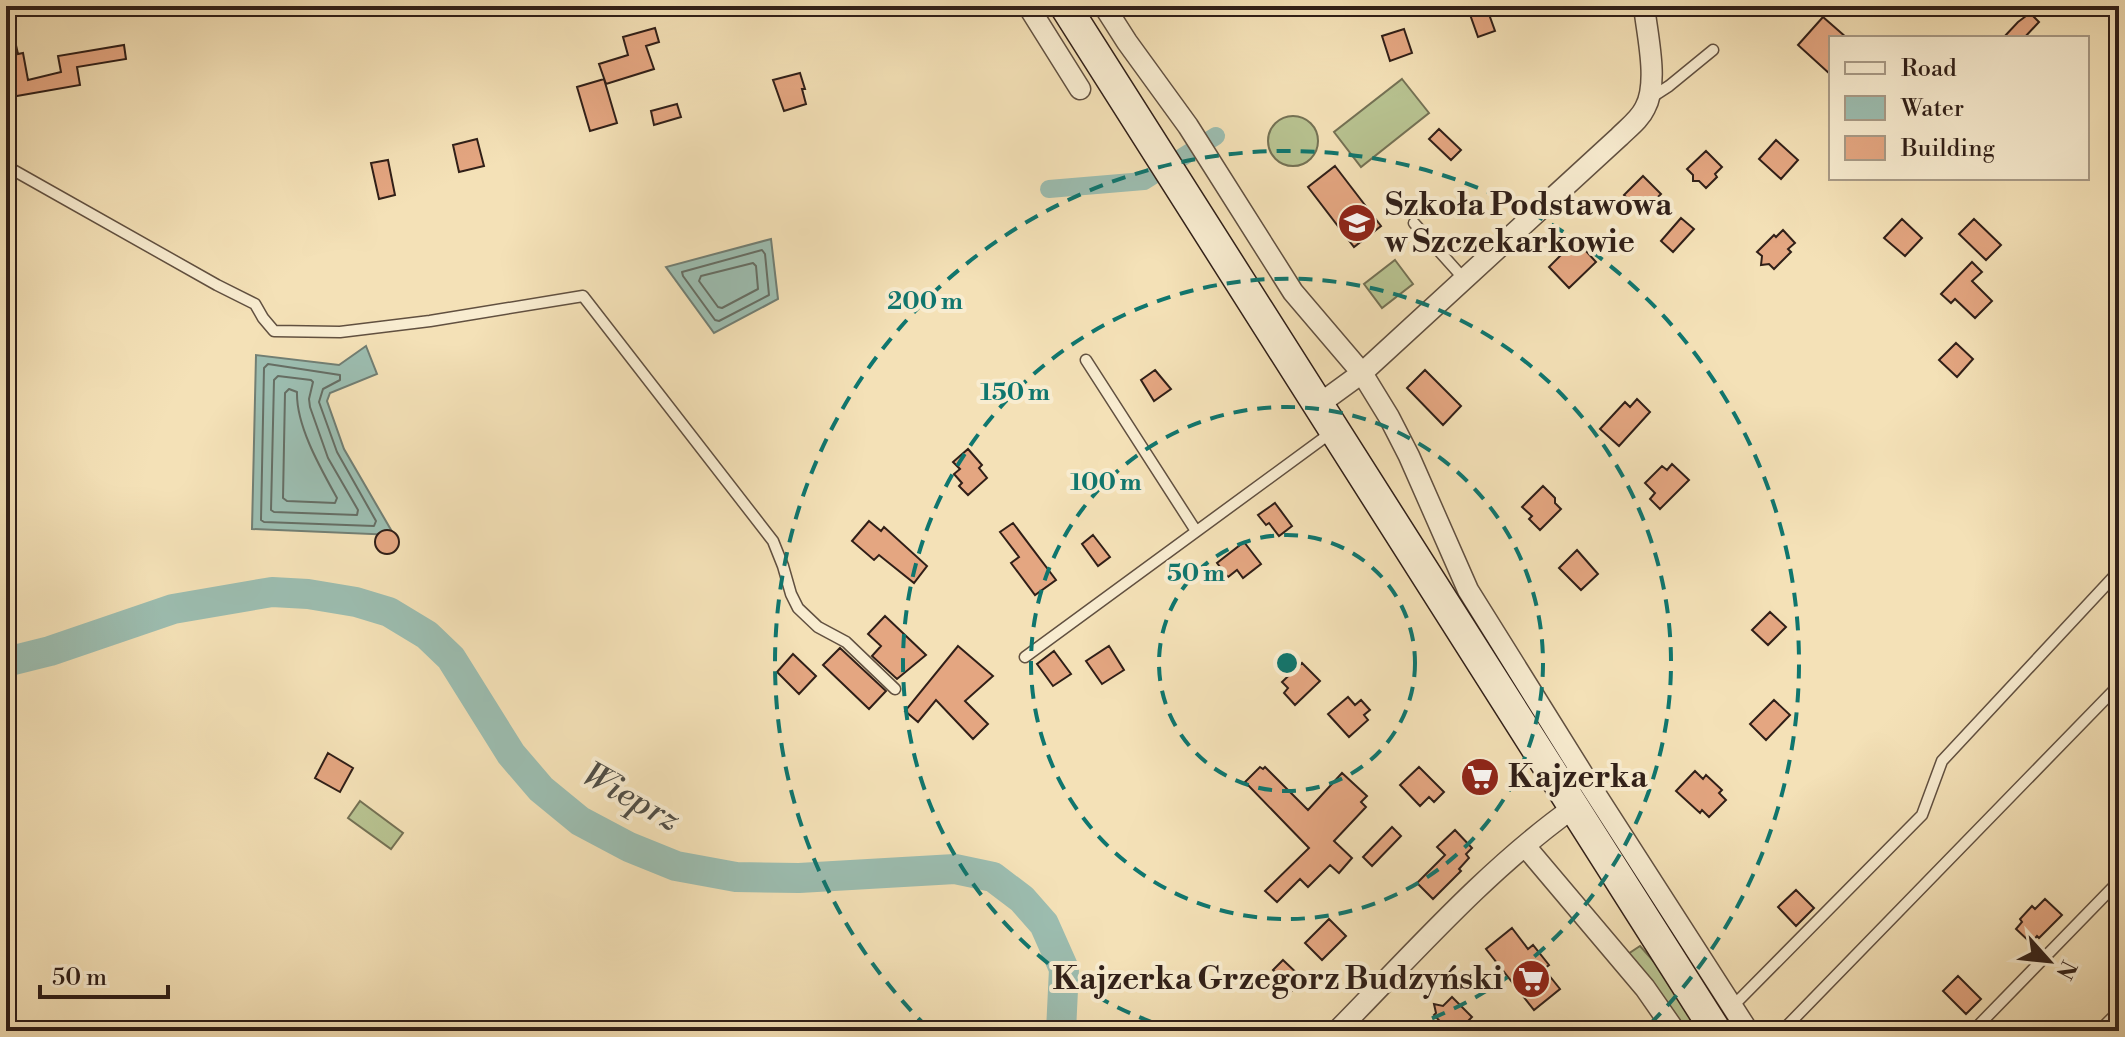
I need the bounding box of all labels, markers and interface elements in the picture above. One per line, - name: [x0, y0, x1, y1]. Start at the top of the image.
- legend: [1829, 36, 2089, 180]
- text: Road: [1901, 54, 1957, 84]
- text: Water: [1900, 94, 1964, 124]
- text: Building: [1900, 134, 1995, 164]
- place label: Szkoła Podstawowa w Szczekarkowie: [1384, 185, 1673, 262]
- school or university icon: Szkoła Podstawowa w Szczekarkowie: [1336, 202, 1378, 244]
- text: 200 m: [887, 287, 963, 317]
- text: 150 m: [980, 378, 1050, 408]
- text: 100 m: [1070, 468, 1142, 498]
- text: 50 m: [1167, 559, 1225, 589]
- centre of rings: [1273, 649, 1301, 677]
- water label: Wieprz: [575, 754, 687, 842]
- supermarket icon: Kajzerka: [1459, 756, 1501, 798]
- place label: Kajzerka: [1508, 757, 1648, 797]
- north arrow: [2009, 921, 2089, 1001]
- scale bar: [40, 949, 168, 999]
- text: N: [2049, 956, 2081, 984]
- supermarket icon: Kajzerka Grzegorz Budzyński: [1510, 958, 1552, 1000]
- place label: Kajzerka Grzegorz Budzyński: [1053, 959, 1503, 999]
- text: 50 m: [52, 963, 107, 993]

